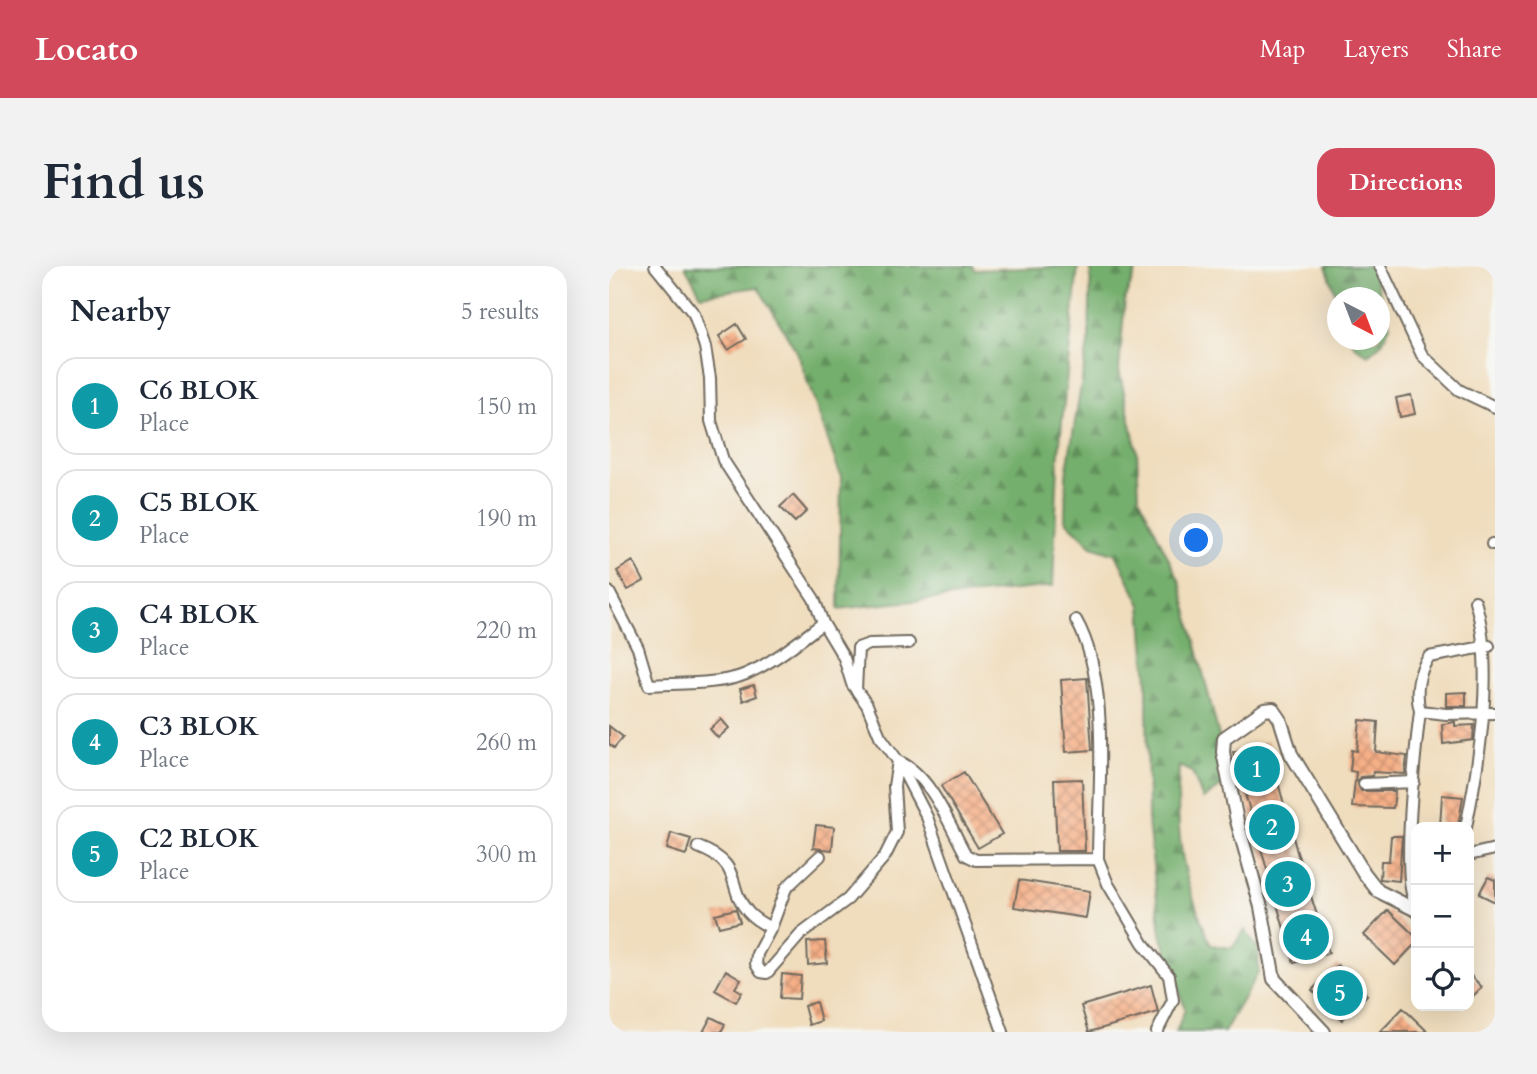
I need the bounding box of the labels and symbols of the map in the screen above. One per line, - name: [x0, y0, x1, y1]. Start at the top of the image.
- north arrow: [1327, 287, 1390, 350]
- your location: [1179, 523, 1213, 557]
- pin: 1: [1234, 743, 1280, 795]
- pin: 2: [1249, 801, 1295, 853]
- pin: 3: [1265, 858, 1311, 910]
- pin: 4: [1283, 911, 1329, 963]
- pin: 5: [1317, 967, 1363, 1019]

